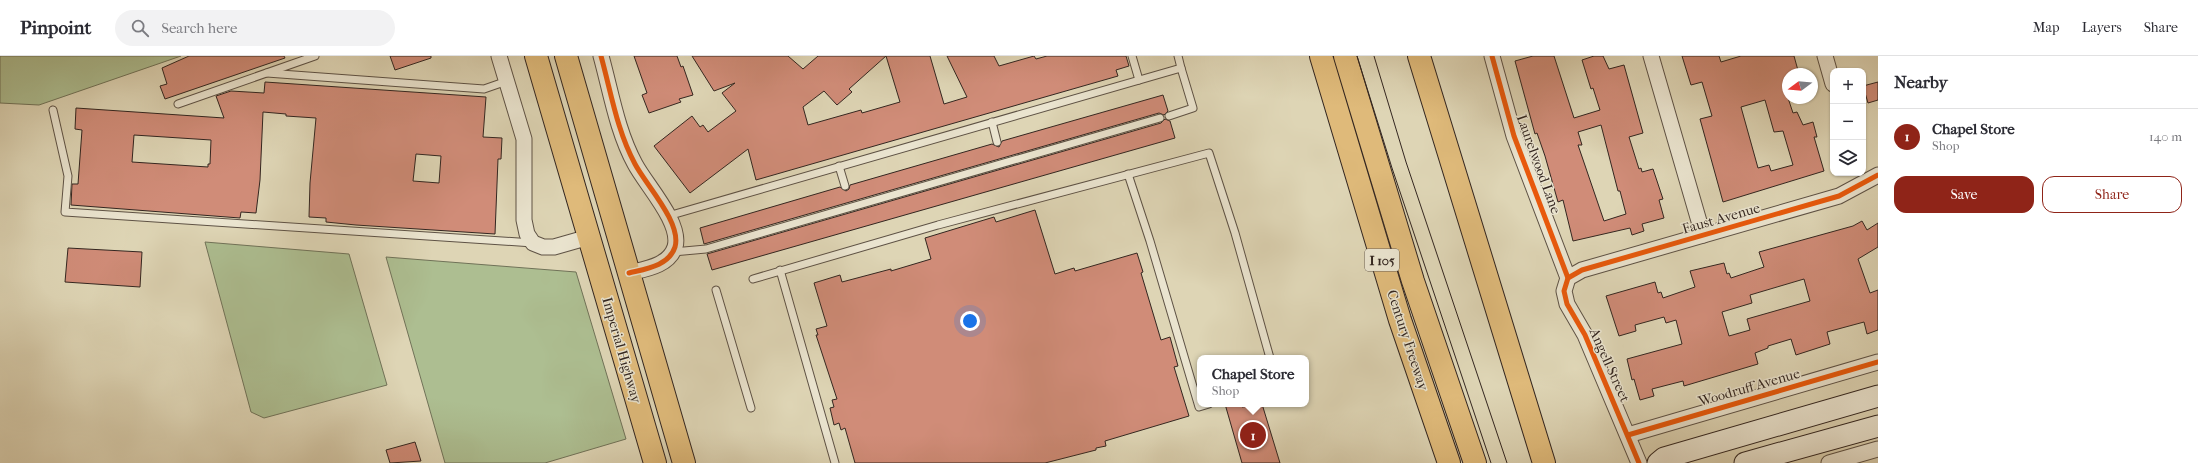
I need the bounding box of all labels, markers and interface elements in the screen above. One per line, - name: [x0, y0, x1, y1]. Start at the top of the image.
- search box: [115, 10, 395, 46]
- text: Pinpoint: [20, 17, 91, 39]
- icon: search: [129, 17, 151, 39]
- text: Search here: [161, 19, 237, 37]
- text: Map: [2033, 19, 2060, 36]
- text: Layers: [2082, 19, 2122, 36]
- text: Share: [2144, 19, 2178, 36]
- north arrow: [1782, 68, 1818, 104]
- map controls: [1830, 68, 1866, 176]
- button: +: [1830, 68, 1866, 104]
- text: Nearby: [1894, 72, 1948, 92]
- button: −: [1830, 104, 1866, 140]
- street label: Laurelwood Lane: [1513, 112, 1564, 216]
- text: Chapel Store: [1932, 120, 2015, 138]
- text: 1: [1905, 129, 1909, 144]
- text: 140 m: [2149, 129, 2182, 144]
- text: Shop: [1932, 138, 1960, 153]
- button: layers: [1830, 140, 1866, 176]
- button: Save: [1894, 176, 2034, 213]
- button: Share: [2042, 176, 2182, 213]
- street label: Faust Avenue: [1680, 199, 1762, 238]
- road number: I 105: [1365, 249, 1399, 271]
- street label: Century Freeway: [1383, 288, 1432, 393]
- street label: Imperial Highway: [598, 295, 645, 406]
- your location: [960, 311, 980, 331]
- street label: Angell Street: [1585, 325, 1633, 405]
- popup: [1197, 355, 1309, 407]
- text: Chapel Store: [1212, 365, 1294, 383]
- street label: Woodruff Avenue: [1695, 365, 1802, 410]
- text: Shop: [1212, 383, 1239, 398]
- pin: 1: [1240, 420, 1266, 450]

